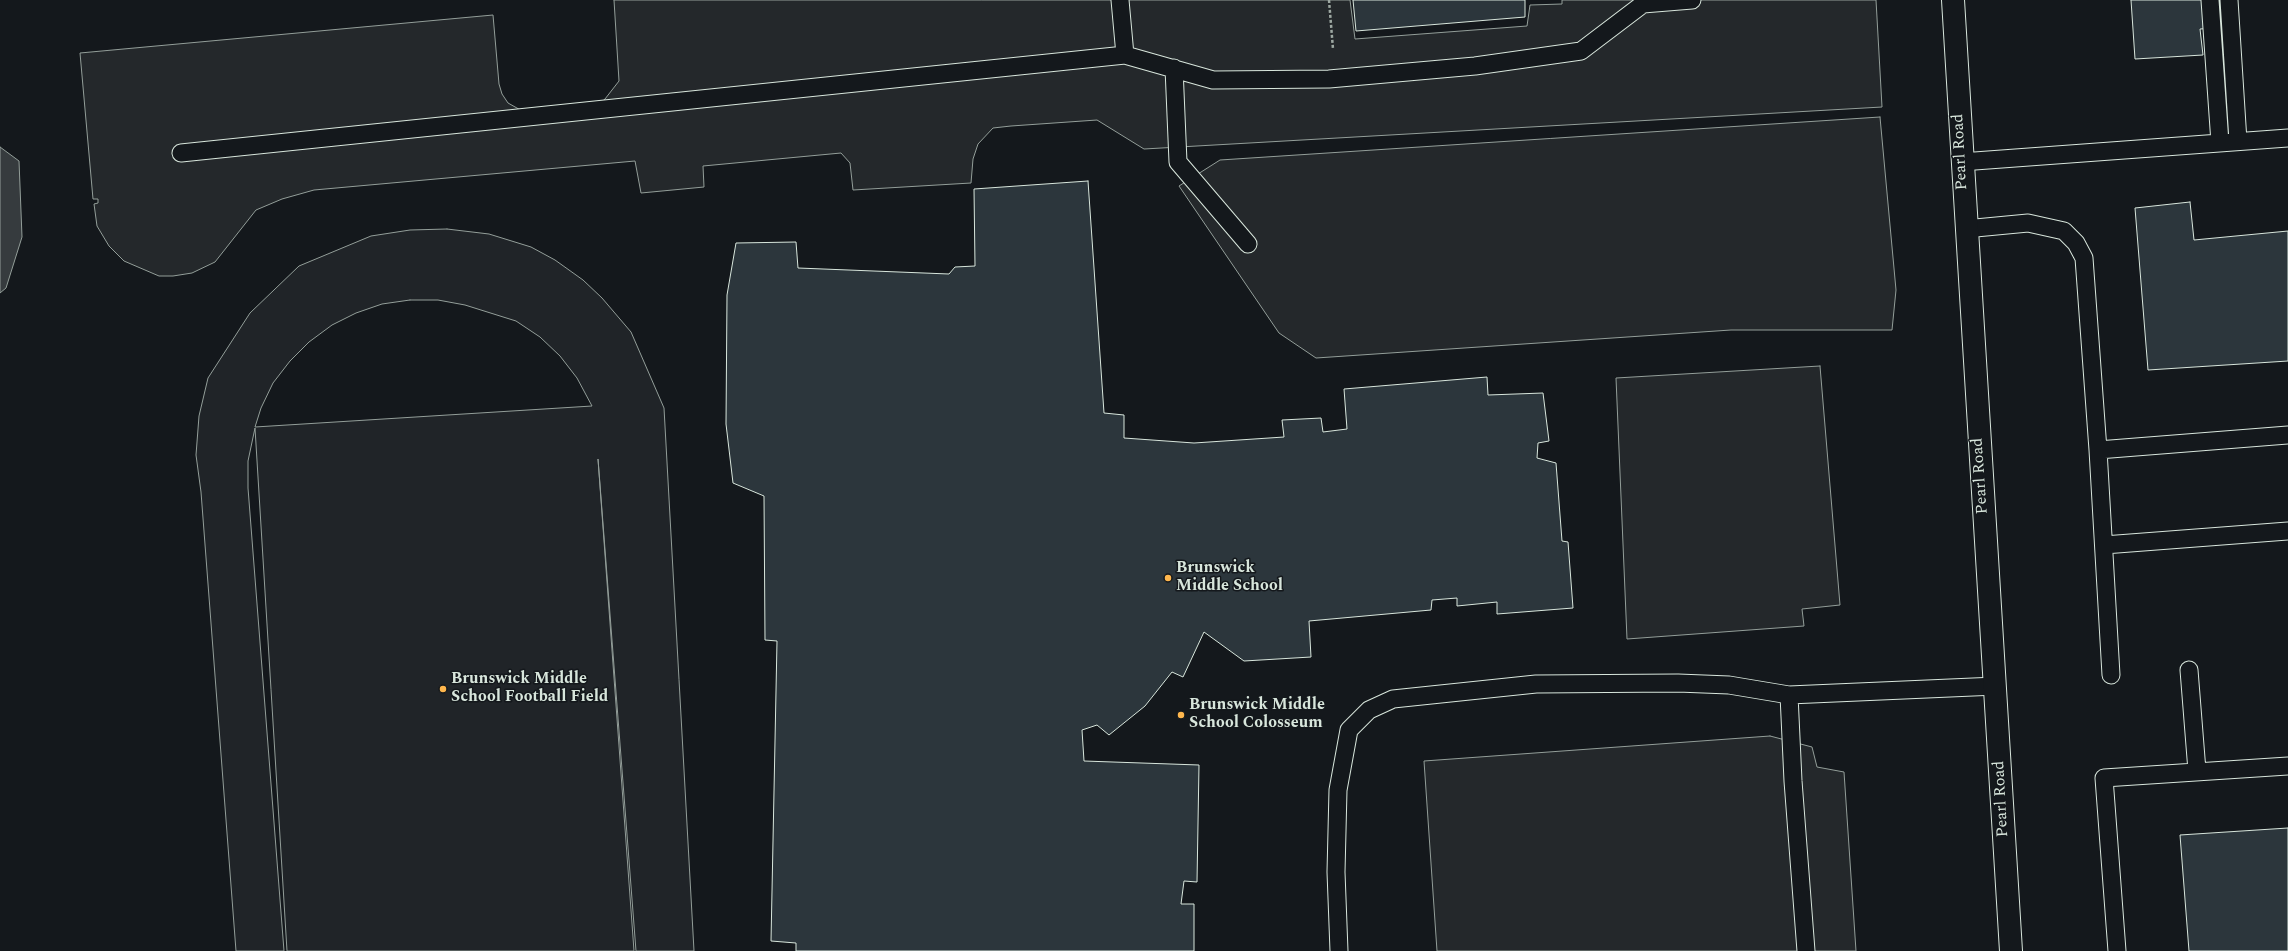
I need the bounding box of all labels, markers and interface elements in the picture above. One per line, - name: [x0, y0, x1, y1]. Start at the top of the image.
- street label: Pearl Road: [1949, 113, 1973, 191]
- street label: Pearl Road: [1969, 437, 1993, 515]
- place label: Brunswick Middle School: [1176, 559, 1283, 597]
- marker: Brunswick Middle School: [1163, 573, 1173, 583]
- place label: Brunswick Middle School Football Field: [451, 670, 608, 708]
- marker: Brunswick Middle School Football Field: [438, 684, 448, 694]
- place label: Brunswick Middle School Colosseum: [1189, 696, 1325, 734]
- marker: Brunswick Middle School Colosseum: [1176, 710, 1186, 720]
- street label: Pearl Road: [1990, 760, 2014, 838]

